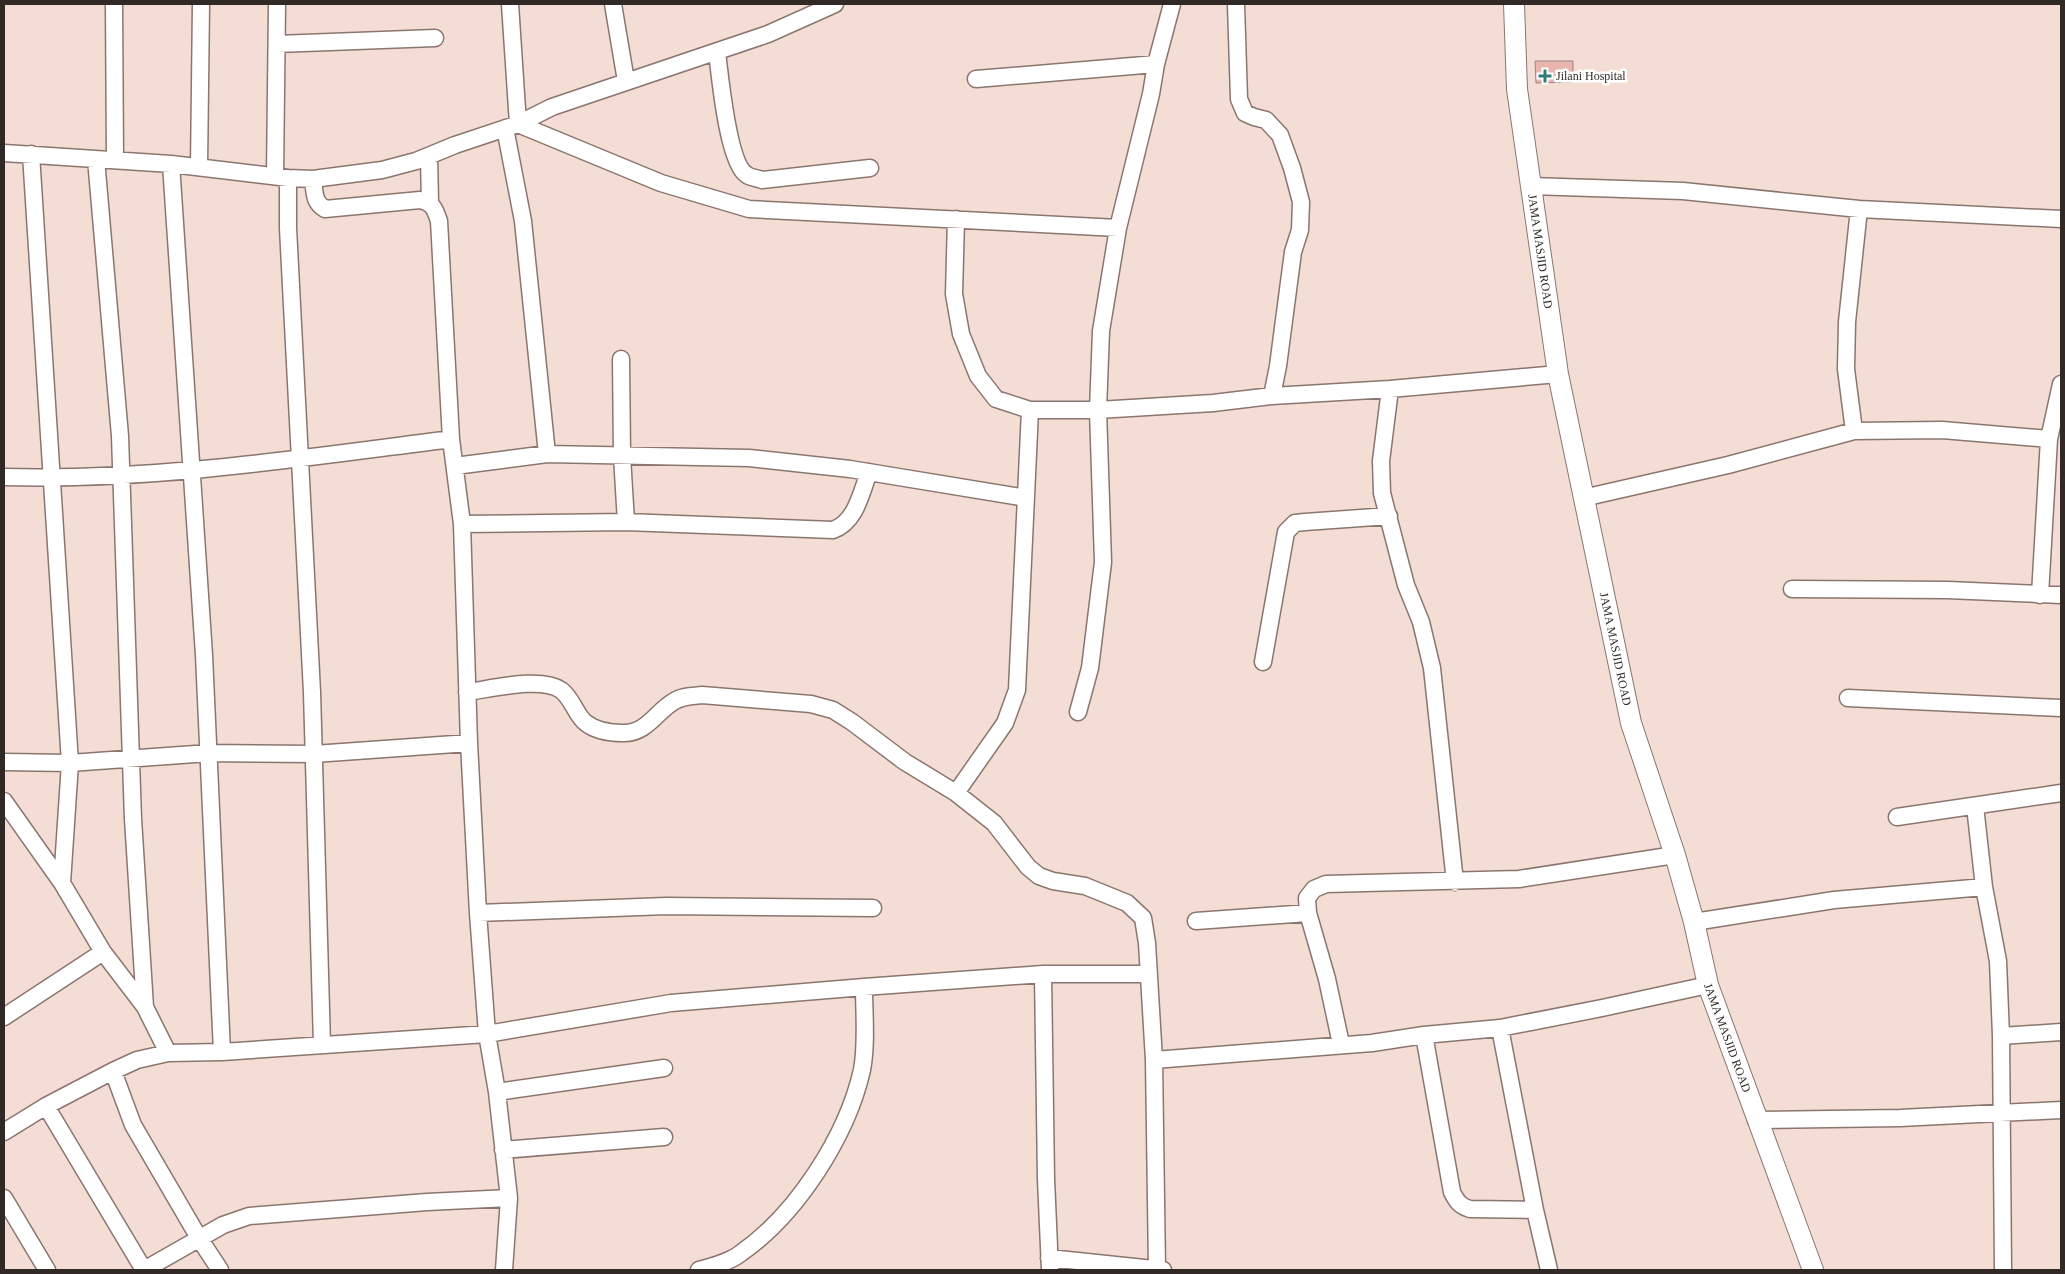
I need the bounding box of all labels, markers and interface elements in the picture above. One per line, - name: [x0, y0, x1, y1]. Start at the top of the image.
- marker: Jilani Hospital: [1538, 69, 1552, 83]
- place label: Jilani Hospital: [1556, 69, 1626, 83]
- street label: JAMA MASJID ROAD: [1525, 193, 1556, 310]
- street label: JAMA MASJID ROAD: [1597, 591, 1634, 707]
- street label: JAMA MASJID ROAD: [1701, 981, 1754, 1095]

